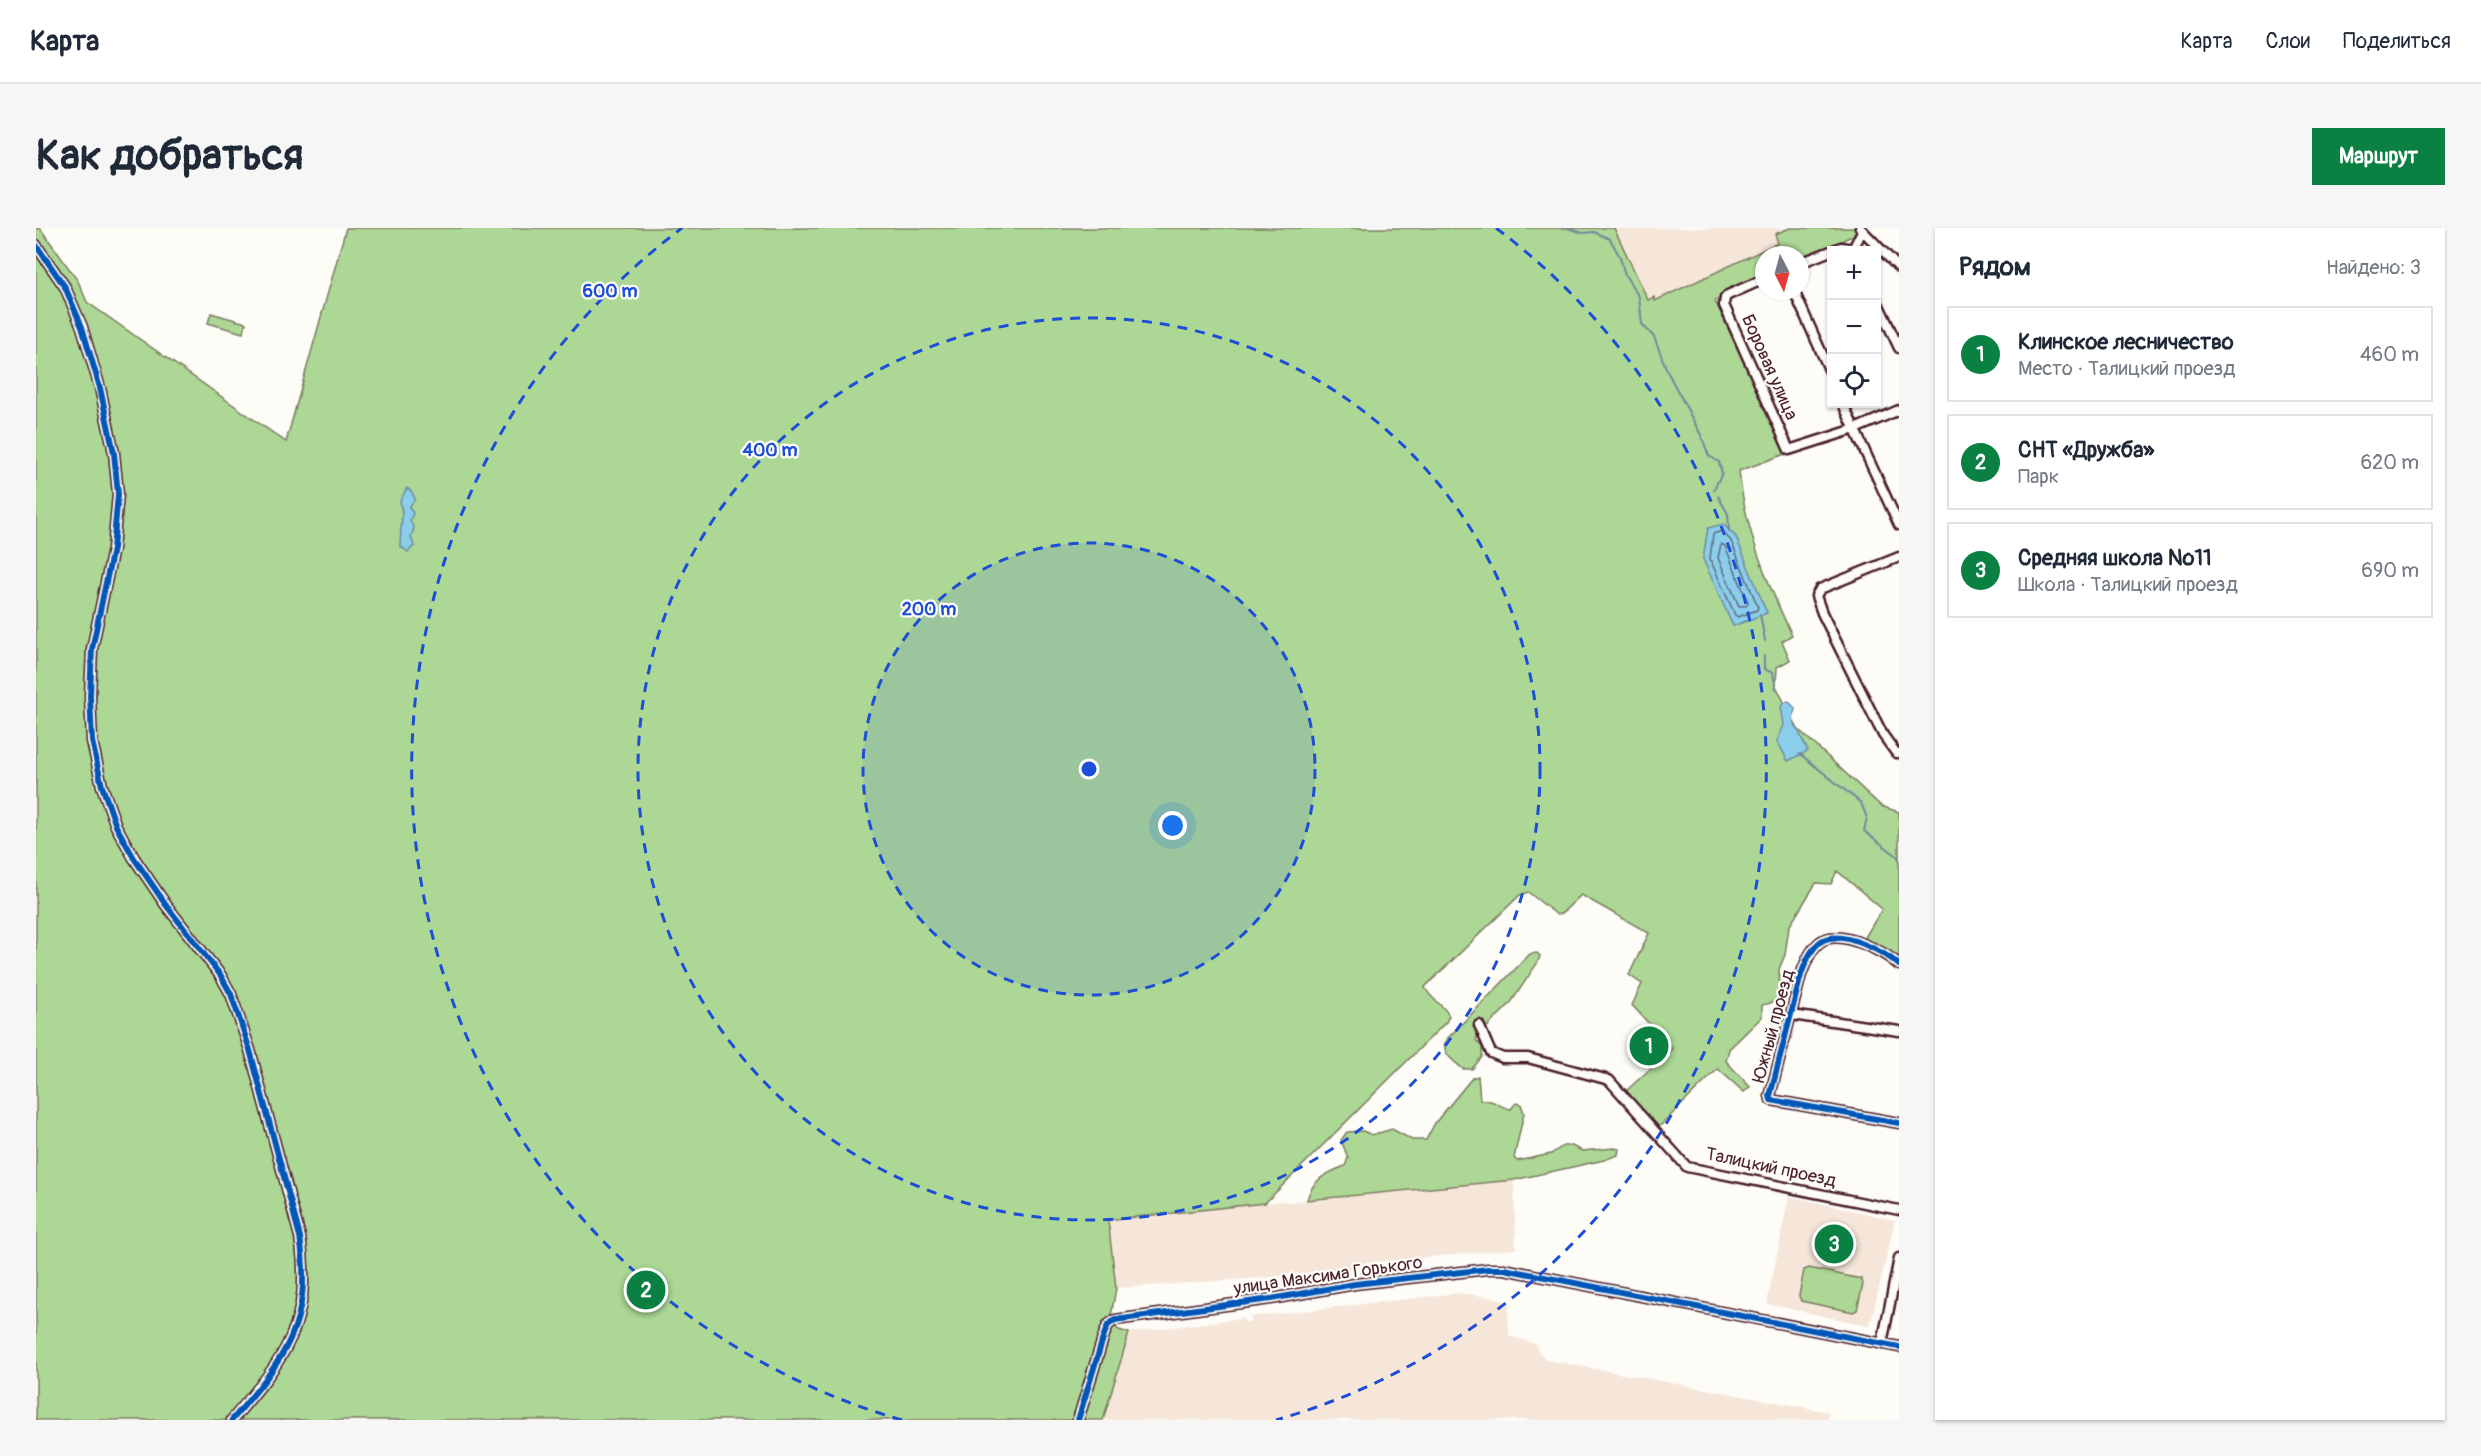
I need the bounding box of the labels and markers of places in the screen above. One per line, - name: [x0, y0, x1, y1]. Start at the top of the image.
- centre of rings: [1079, 759, 1099, 779]
- pin: 1: [1630, 1024, 1668, 1068]
- pin: 3: [1814, 1222, 1854, 1266]
- pin: 2: [626, 1268, 666, 1312]

